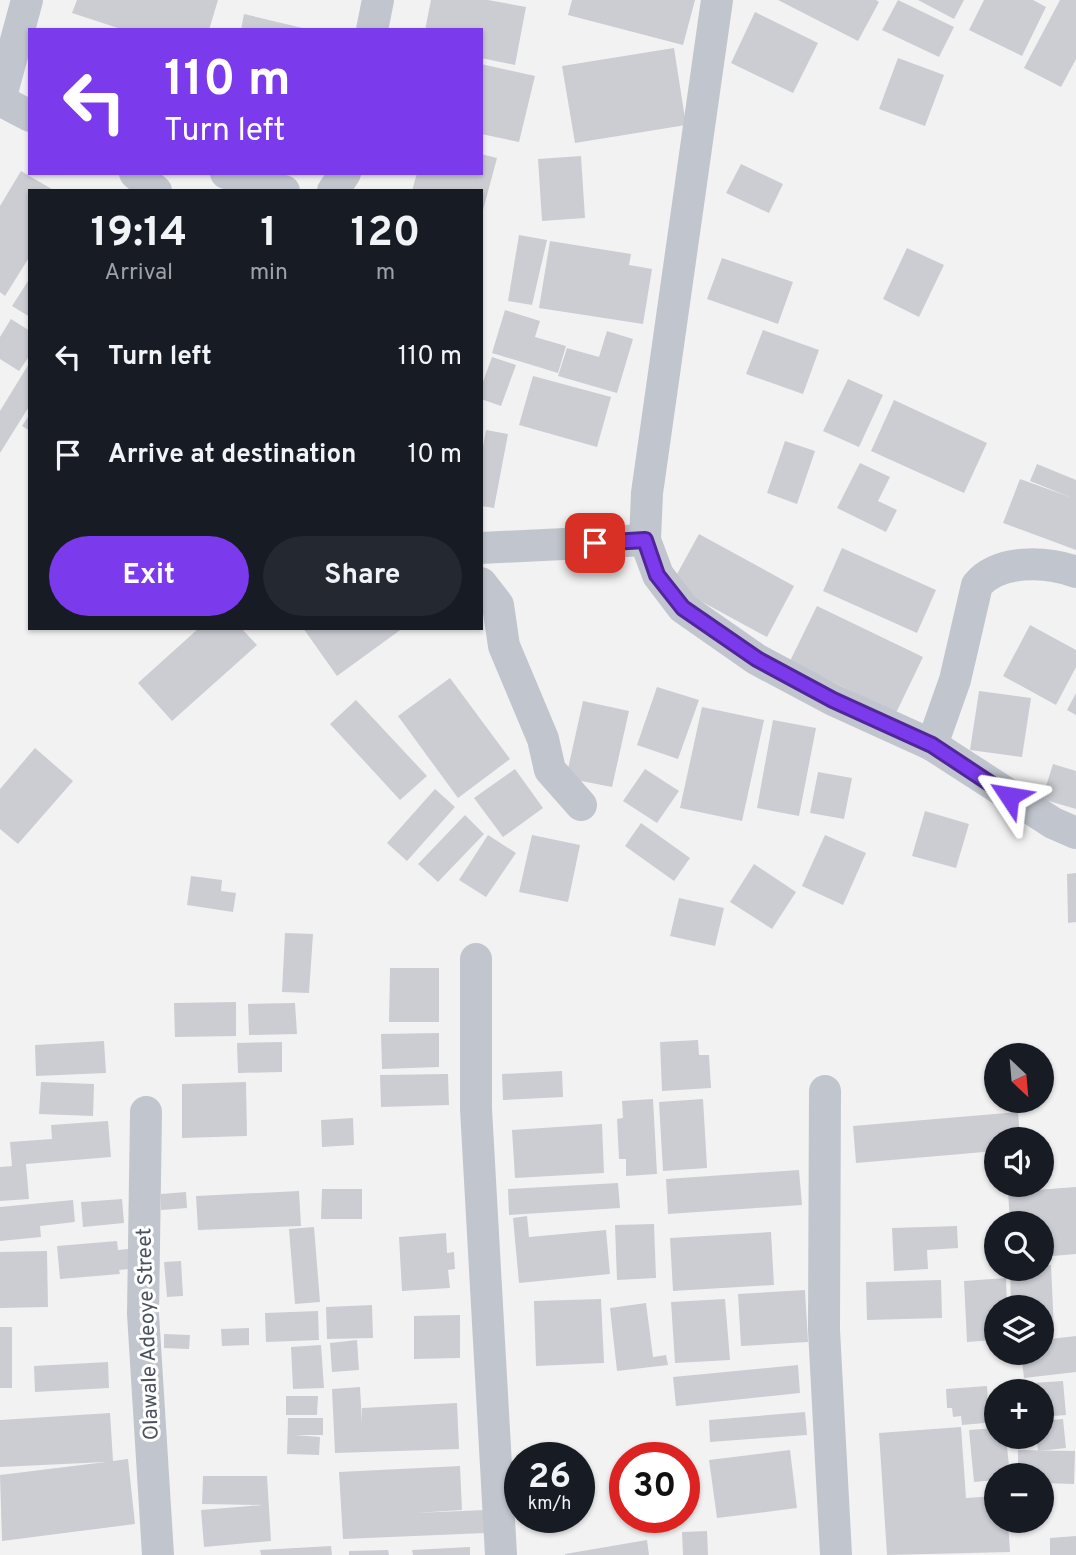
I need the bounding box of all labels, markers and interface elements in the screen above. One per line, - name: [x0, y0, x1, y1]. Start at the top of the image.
- text: 110 m: [164, 51, 291, 113]
- icon: left: [49, 56, 140, 147]
- text: Turn left: [164, 112, 285, 152]
- text: 19:14: [90, 208, 187, 261]
- text: 1: [260, 208, 277, 261]
- text: 120: [350, 208, 421, 261]
- text: Arrival: [105, 259, 173, 288]
- text: min: [250, 259, 288, 288]
- text: m: [376, 259, 395, 288]
- icon: left: [49, 338, 87, 376]
- text: Turn left: [108, 341, 212, 374]
- text: 110 m: [398, 341, 462, 374]
- icon: arrive: [49, 436, 87, 474]
- text: Arrive at destination: [108, 439, 356, 472]
- text: 10 m: [407, 439, 462, 472]
- pin: [565, 513, 625, 573]
- icon: arrive: [576, 524, 614, 562]
- button: Exit: [49, 536, 249, 616]
- button: Share: [263, 536, 462, 616]
- position arrow: [972, 759, 1046, 833]
- north arrow: [984, 1043, 1054, 1113]
- map controls: [984, 1043, 1054, 1533]
- button: sound: [984, 1127, 1054, 1197]
- button: search: [984, 1211, 1054, 1281]
- street label: Olawale Adeoye Street: [131, 1227, 166, 1441]
- button: layers: [984, 1295, 1054, 1365]
- button: +: [984, 1379, 1054, 1449]
- speed limit sign: 30: [609, 1442, 700, 1533]
- text: 26: [528, 1456, 571, 1500]
- button: −: [984, 1463, 1054, 1533]
- text: km/h: [528, 1493, 571, 1516]

